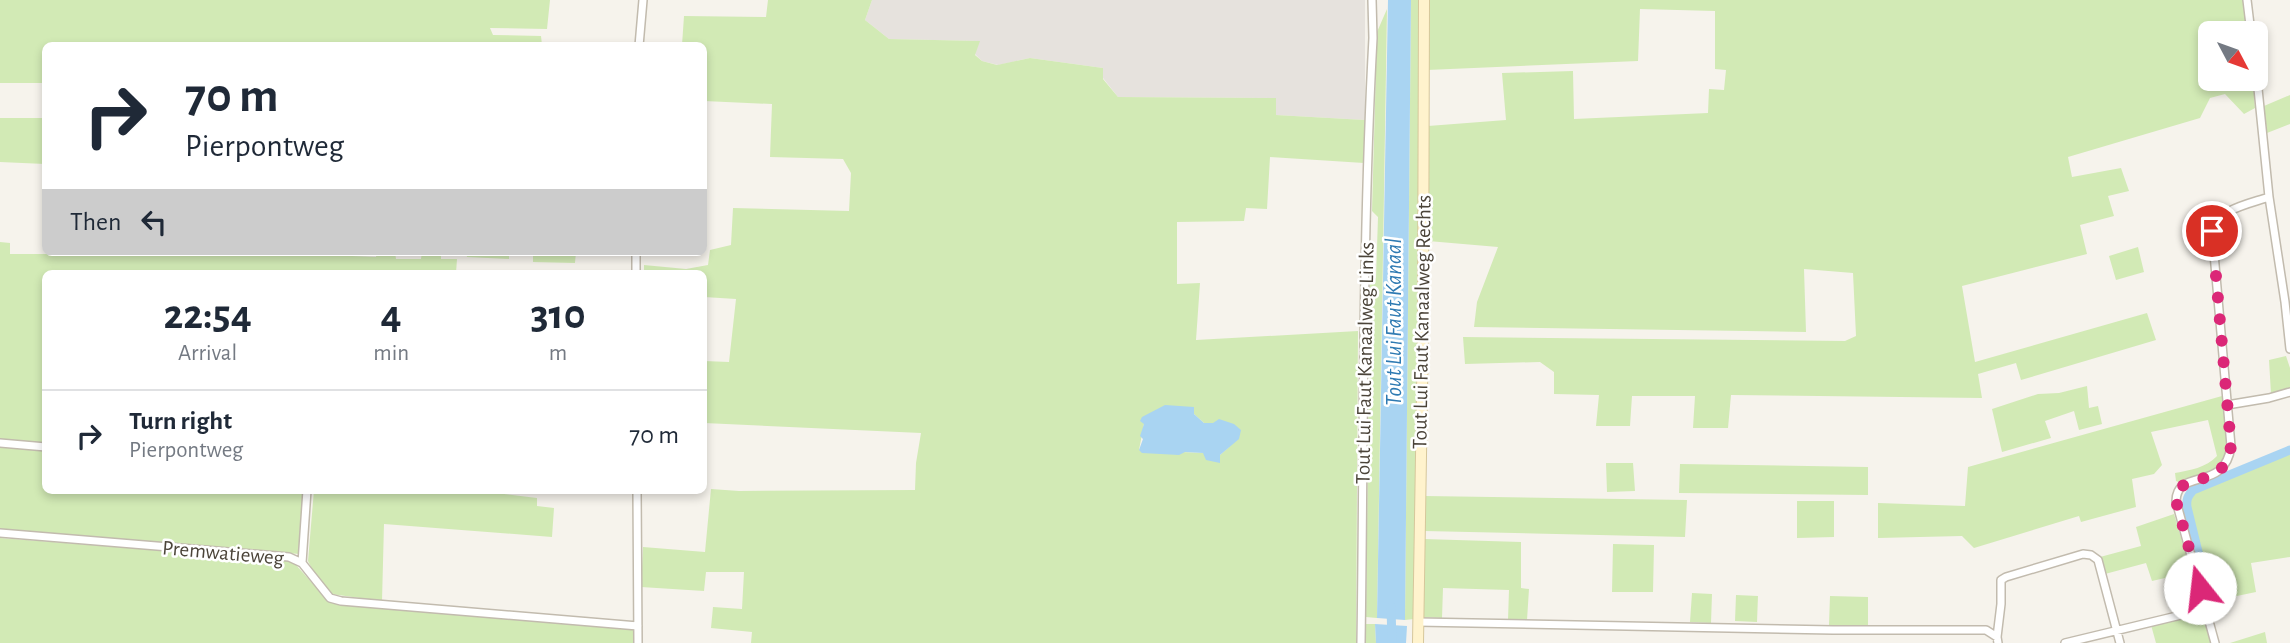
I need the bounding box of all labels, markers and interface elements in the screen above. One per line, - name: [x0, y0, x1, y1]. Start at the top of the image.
- north arrow: [2198, 21, 2268, 91]
- map controls: [2198, 21, 2268, 91]
- icon: right: [70, 70, 161, 161]
- text: 70 m: [185, 72, 279, 121]
- text: Pierpontweg: [185, 130, 344, 162]
- street label: Tout Lui Faut Kanaalweg Rechts: [1409, 195, 1435, 449]
- pin: [2182, 201, 2242, 261]
- icon: left: [135, 203, 173, 241]
- text: Then: [70, 209, 121, 235]
- icon: arrive: [2193, 212, 2231, 250]
- water label: Tout Lui Faut Kanaal: [1383, 238, 1406, 406]
- street label: Tout Lui Faut Kanaalweg Links: [1352, 242, 1378, 484]
- text: 22:54: [163, 294, 252, 336]
- text: 4: [381, 294, 402, 336]
- text: 310: [530, 294, 586, 336]
- text: Arrival: [178, 342, 237, 365]
- text: min: [373, 342, 409, 365]
- text: m: [549, 342, 567, 365]
- text: Turn right: [129, 408, 232, 434]
- icon: right: [70, 417, 108, 455]
- text: 70 m: [629, 422, 679, 448]
- text: Pierpontweg: [129, 439, 243, 462]
- street label: Premwatieweg: [161, 537, 285, 569]
- position arrow: [2163, 551, 2237, 625]

